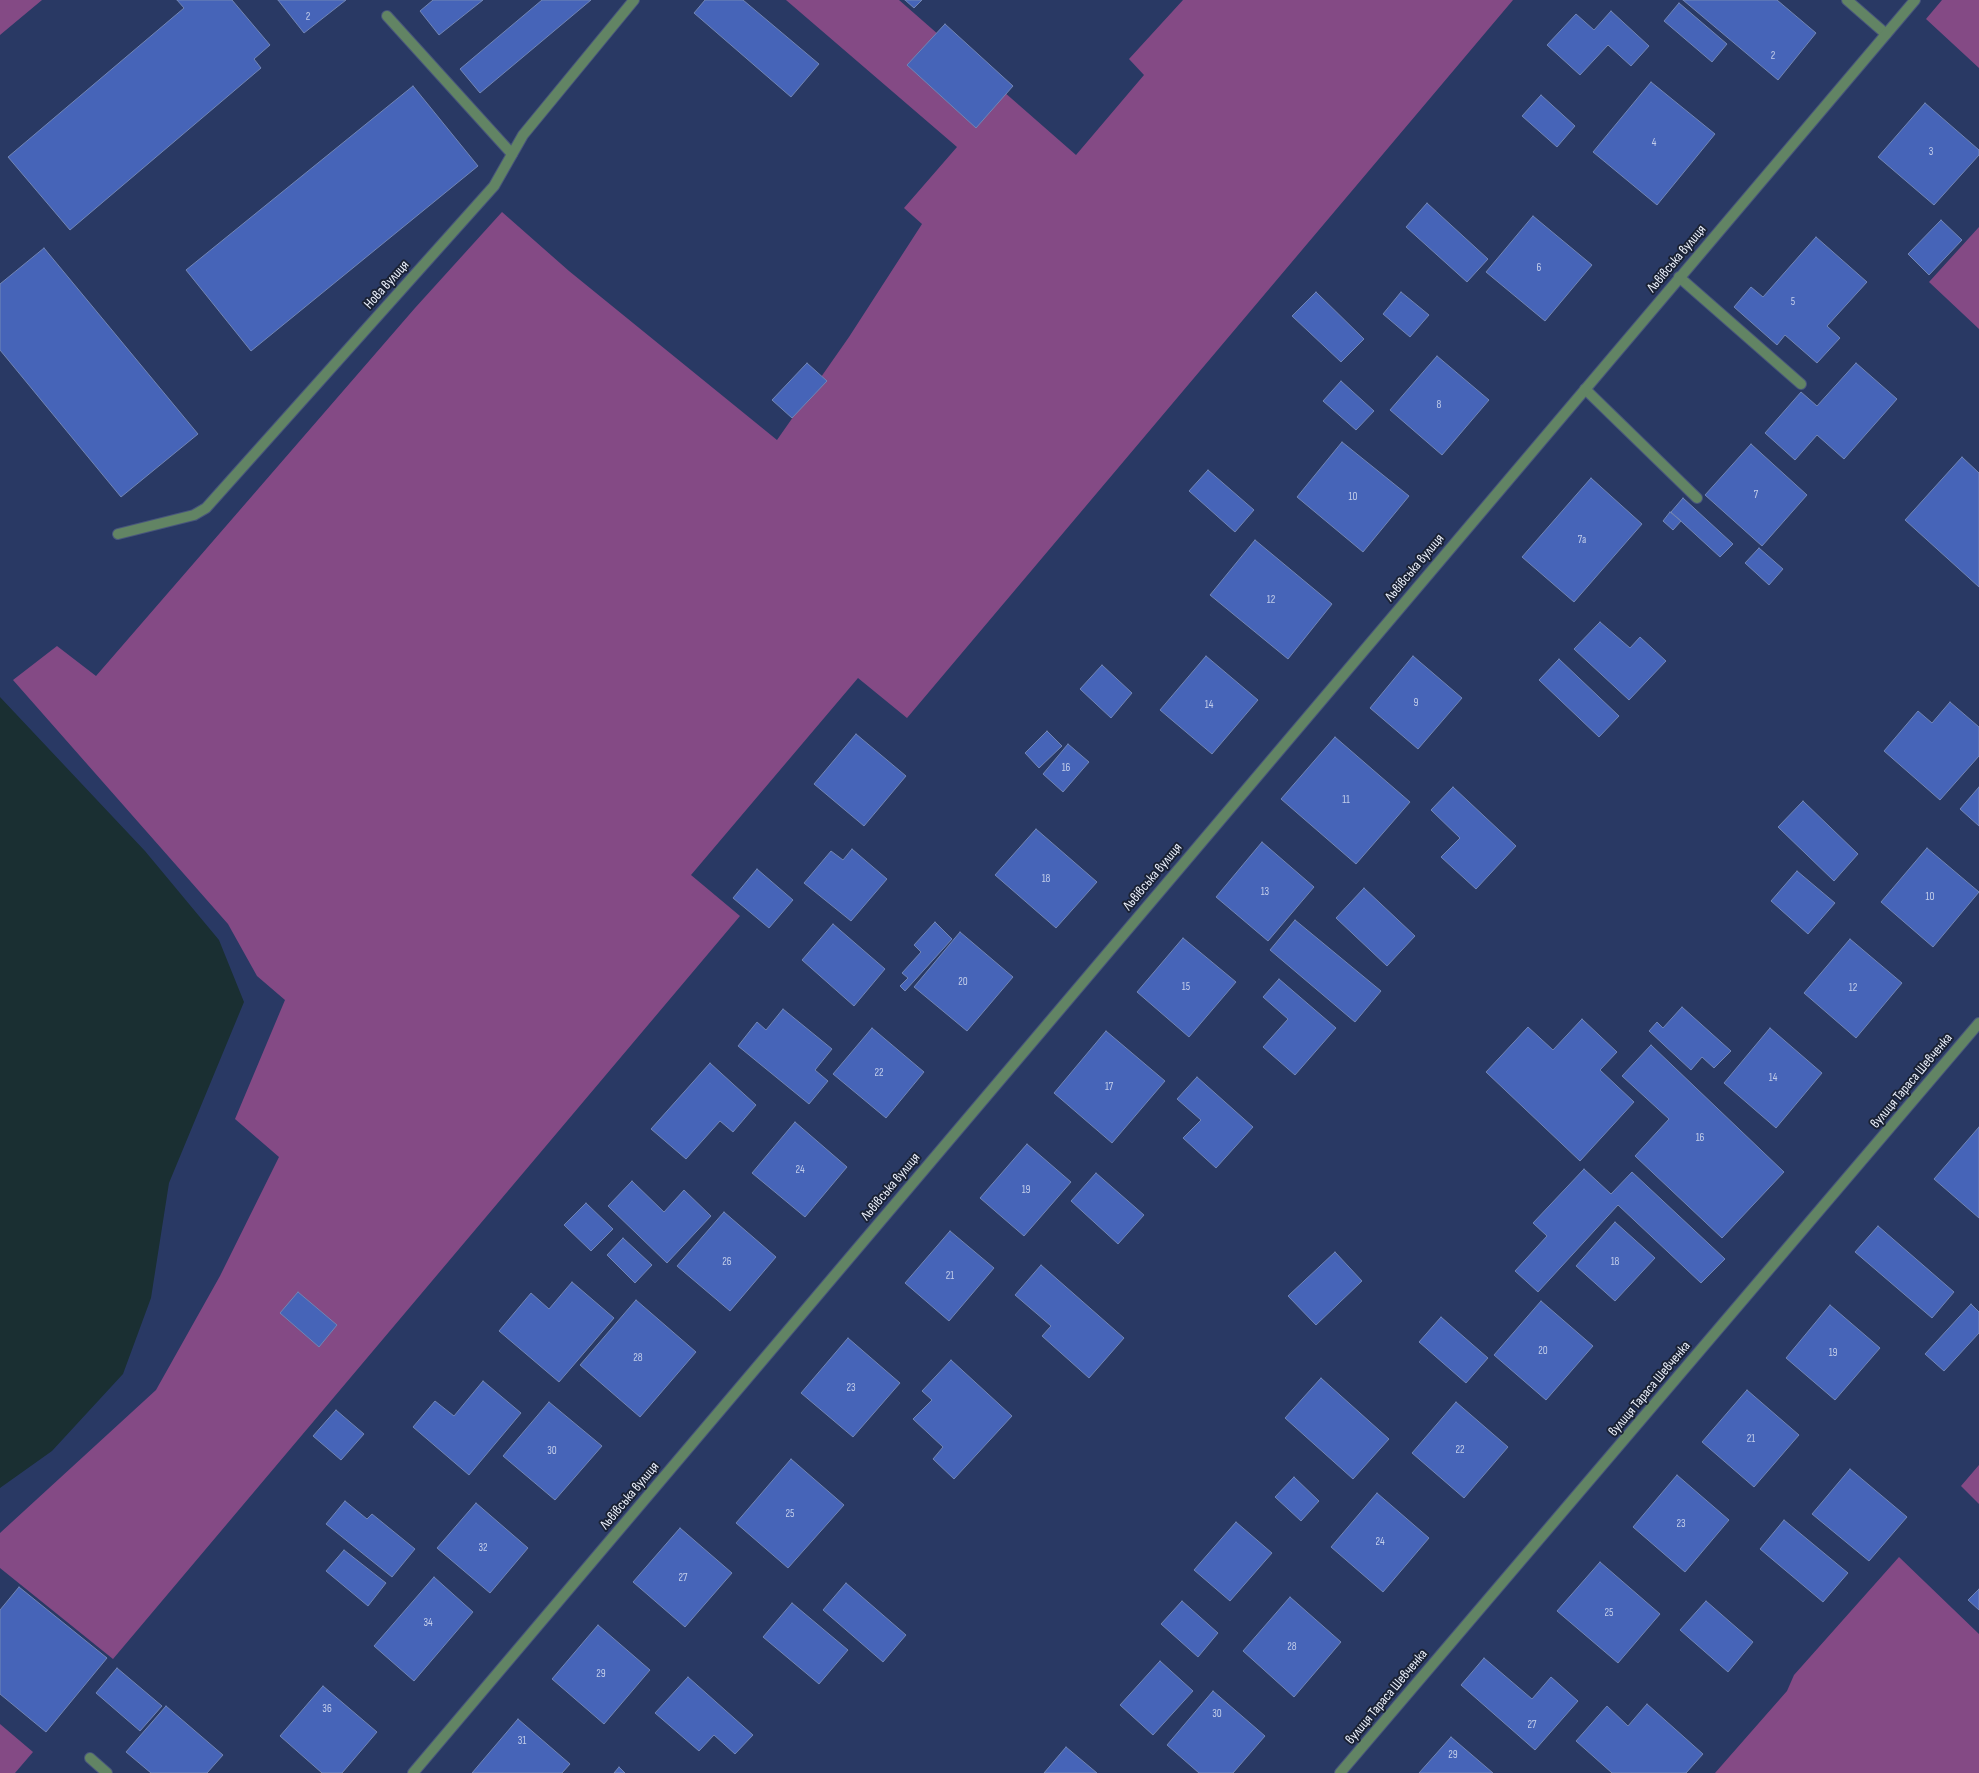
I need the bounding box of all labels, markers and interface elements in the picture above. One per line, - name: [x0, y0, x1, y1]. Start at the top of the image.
- house number: 2: [306, 10, 310, 24]
- house number: 2: [1771, 49, 1775, 63]
- house number: 4: [1652, 136, 1656, 150]
- house number: 3: [1929, 145, 1933, 159]
- street label: Львівська вулиця: [1644, 222, 1710, 296]
- street label: Нова вулиця: [361, 257, 413, 313]
- house number: 6: [1537, 261, 1541, 275]
- house number: 5: [1791, 295, 1795, 309]
- house number: 8: [1437, 398, 1441, 412]
- house number: 7: [1754, 488, 1758, 502]
- house number: 10: [1349, 490, 1357, 504]
- street label: Львівська вулиця: [1382, 531, 1448, 605]
- house number: 7а: [1578, 533, 1586, 547]
- house number: 12: [1267, 593, 1275, 607]
- house number: 9: [1414, 696, 1418, 710]
- house number: 14: [1205, 698, 1213, 712]
- house number: 16: [1062, 761, 1070, 775]
- house number: 11: [1342, 793, 1350, 807]
- street label: Львівська вулиця: [1120, 840, 1186, 914]
- house number: 18: [1042, 872, 1050, 886]
- house number: 13: [1261, 885, 1269, 899]
- house number: 10: [1926, 890, 1934, 904]
- house number: 20: [958, 975, 968, 989]
- house number: 15: [1182, 980, 1190, 994]
- house number: 12: [1849, 981, 1857, 995]
- street label: вулиця Тараса Шевченка: [1867, 1030, 1957, 1132]
- house number: 22: [874, 1066, 884, 1080]
- house number: 14: [1769, 1071, 1777, 1085]
- house number: 17: [1105, 1080, 1113, 1094]
- house number: 16: [1696, 1131, 1704, 1145]
- street label: Львівська вулиця: [858, 1150, 924, 1224]
- house number: 24: [795, 1163, 805, 1177]
- house number: 19: [1022, 1183, 1030, 1197]
- house number: 26: [722, 1255, 732, 1269]
- house number: 18: [1611, 1255, 1619, 1269]
- house number: 21: [946, 1269, 954, 1283]
- street label: вулиця Тараса Шевченка: [1605, 1338, 1695, 1440]
- house number: 20: [1538, 1344, 1548, 1358]
- house number: 19: [1829, 1346, 1837, 1360]
- house number: 28: [633, 1351, 643, 1365]
- house number: 23: [846, 1381, 856, 1395]
- house number: 21: [1747, 1432, 1755, 1446]
- house number: 22: [1455, 1443, 1465, 1457]
- house number: 30: [547, 1444, 557, 1458]
- street label: Львівська вулиця: [597, 1459, 663, 1533]
- house number: 25: [786, 1507, 794, 1521]
- house number: 23: [1676, 1517, 1686, 1531]
- house number: 24: [1375, 1535, 1385, 1549]
- house number: 32: [478, 1541, 488, 1555]
- house number: 27: [679, 1571, 687, 1585]
- house number: 25: [1605, 1606, 1613, 1620]
- house number: 34: [423, 1616, 433, 1630]
- house number: 28: [1287, 1640, 1297, 1654]
- street label: вулиця Тараса Шевченка: [1342, 1646, 1432, 1748]
- house number: 29: [596, 1667, 606, 1681]
- house number: 36: [322, 1702, 332, 1716]
- house number: 30: [1212, 1707, 1222, 1721]
- house number: 27: [1528, 1718, 1536, 1732]
- house number: 31: [518, 1734, 526, 1748]
- house number: 29: [1448, 1748, 1458, 1762]

